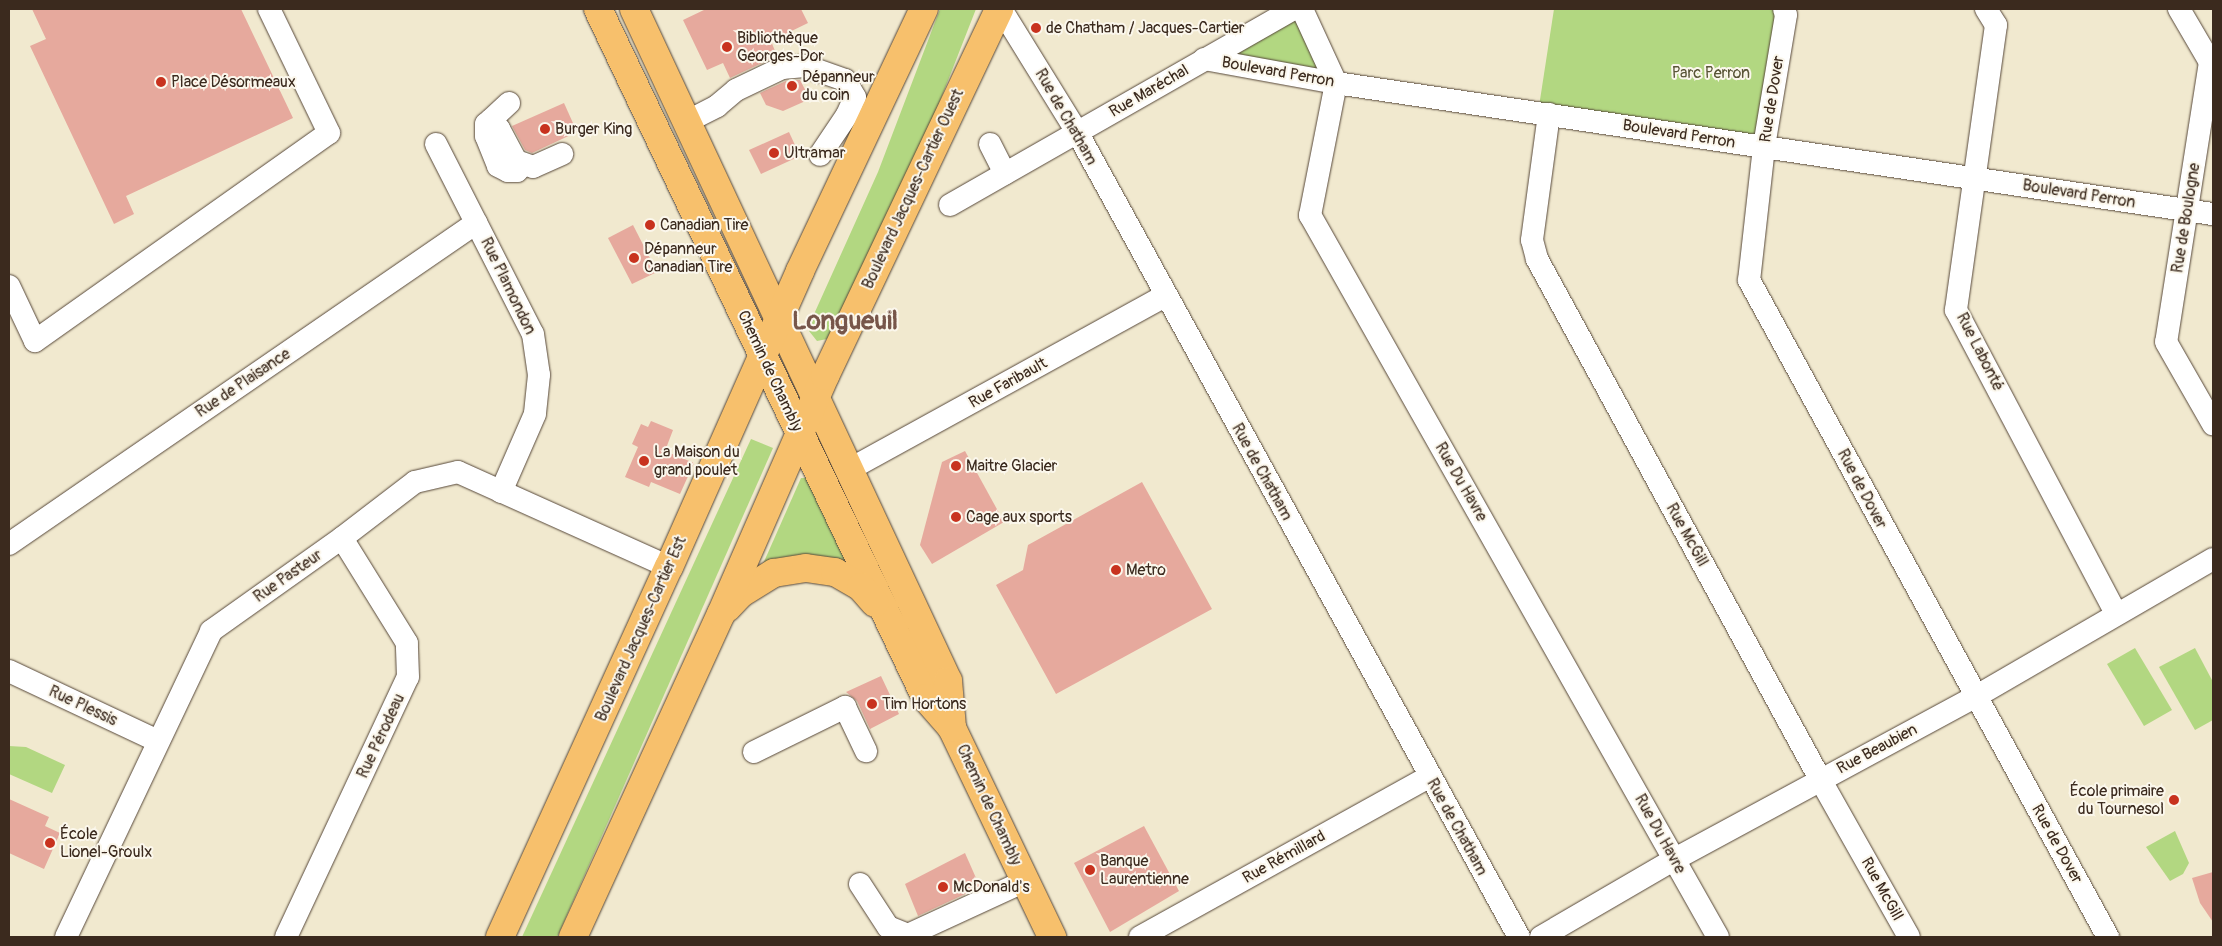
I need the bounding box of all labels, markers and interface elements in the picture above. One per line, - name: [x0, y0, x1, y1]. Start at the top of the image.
- place label: de Chatham / Jacques-Cartier: [1046, 18, 1245, 38]
- marker: de Chatham / Jacques-Cartier: [1030, 22, 1042, 34]
- place label: Bibliothèque Georges-Dor: [737, 28, 824, 66]
- marker: Bibliothèque Georges-Dor: [721, 41, 733, 53]
- street label: Boulevard Perron: [1220, 53, 1336, 91]
- street label: Rue de Dover: [1756, 54, 1788, 144]
- street label: Rue Maréchal: [1106, 61, 1192, 121]
- park label: Parc Perron: [1672, 63, 1750, 83]
- street label: Rue de Chatham: [1031, 65, 1101, 169]
- place label: Dépanneur du coin: [802, 67, 875, 105]
- place label: Place Désormeaux: [171, 72, 296, 92]
- marker: Place Désormeaux: [155, 76, 167, 88]
- marker: Dépanneur du coin: [786, 80, 798, 92]
- street label: Boulevard Jacques-Cartier Ouest: [858, 86, 968, 292]
- street label: Boulevard Perron: [1621, 116, 1737, 152]
- place label: Burger King: [555, 119, 632, 139]
- marker: Burger King: [539, 123, 551, 135]
- place label: Ultramar: [784, 143, 845, 163]
- marker: Ultramar: [768, 147, 780, 159]
- street label: Rue de Boulogne: [2168, 162, 2204, 274]
- street label: Boulevard Perron: [2021, 176, 2137, 212]
- place label: Canadian Tire: [660, 215, 749, 235]
- marker: Canadian Tire: [644, 219, 656, 231]
- street label: Rue Plamondon: [476, 234, 540, 338]
- place label: Dépanneur Canadian Tire: [644, 239, 733, 277]
- marker: Dépanneur Canadian Tire: [628, 252, 640, 264]
- district label: Longueuil: [792, 306, 898, 338]
- street label: Chemin de Chambly: [734, 307, 806, 435]
- street label: Rue Labonté: [1952, 310, 2008, 394]
- street label: Rue de Plaisance: [192, 344, 294, 422]
- street label: Rue Faribault: [965, 354, 1051, 412]
- street label: Rue de Chatham: [1227, 420, 1297, 524]
- street label: Rue Du Havre: [1431, 439, 1491, 525]
- place label: La Maison du grand poulet: [654, 442, 740, 480]
- street label: Rue de Dover: [1833, 446, 1891, 532]
- marker: La Maison du grand poulet: [638, 455, 650, 467]
- place label: Maitre Glacier: [966, 456, 1057, 476]
- marker: Maitre Glacier: [950, 460, 962, 472]
- street label: Rue McGill: [1662, 500, 1712, 570]
- place label: Cage aux sports: [966, 507, 1072, 527]
- marker: Cage aux sports: [950, 511, 962, 523]
- street label: Boulevard Jacques-Cartier Est: [591, 533, 691, 725]
- street label: Rue Pasteur: [250, 545, 326, 607]
- place label: Metro: [1126, 560, 1166, 580]
- marker: Metro: [1110, 564, 1122, 576]
- street label: Rue Plessis: [46, 682, 120, 730]
- street label: Rue Pérodeau: [353, 691, 409, 781]
- place label: Tim Hortons: [882, 694, 966, 714]
- marker: Tim Hortons: [866, 698, 878, 710]
- street label: Rue Beaubien: [1834, 720, 1920, 778]
- street label: Chemin de Chambly: [953, 741, 1025, 869]
- street label: Rue de Chatham: [1422, 775, 1492, 879]
- place label: École primaire du Tournesol: [2070, 781, 2164, 819]
- street label: Rue Du Havre: [1630, 791, 1690, 877]
- marker: École primaire du Tournesol: [2168, 794, 2180, 806]
- street label: Rue de Dover: [2027, 801, 2087, 887]
- place label: École Lionel-Groulx: [60, 824, 152, 862]
- street label: Rue Rémillard: [1239, 826, 1329, 888]
- marker: École Lionel-Groulx: [44, 837, 56, 849]
- place label: Banque Laurentienne: [1100, 851, 1189, 889]
- street label: Rue McGill: [1857, 854, 1907, 924]
- marker: Banque Laurentienne: [1084, 864, 1096, 876]
- place label: McDonald's: [953, 877, 1030, 897]
- marker: McDonald's: [937, 881, 949, 893]

